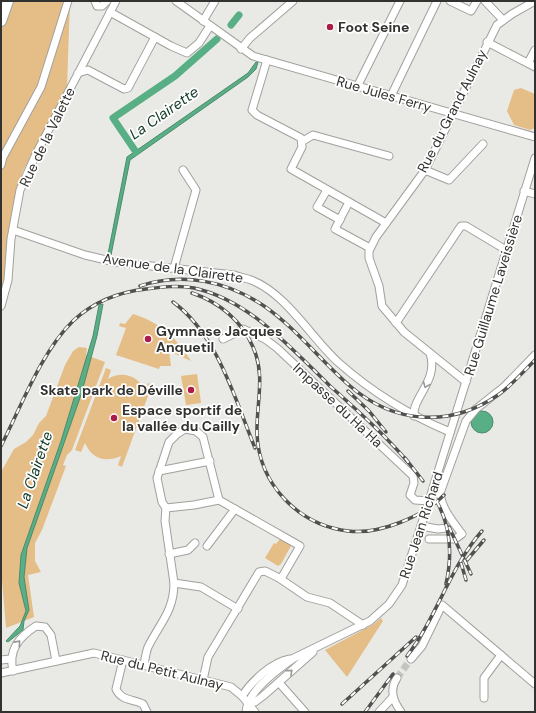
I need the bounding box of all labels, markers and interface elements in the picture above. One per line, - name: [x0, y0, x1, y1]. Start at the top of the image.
- place label: Foot Seine: [338, 18, 409, 36]
- marker: Foot Seine: [325, 22, 335, 32]
- street label: Rue du Grand Aulnay: [413, 46, 491, 176]
- street label: Rue Jules Ferry: [334, 72, 434, 116]
- water label: La Clairette: [125, 82, 203, 144]
- street label: Rue de la Valette: [15, 84, 79, 190]
- street label: Rue Guillaume Laveissière: [460, 212, 526, 378]
- street label: Avenue de la Clairette: [102, 249, 244, 287]
- place label: Gymnase Jacques Anquetil: [156, 322, 282, 356]
- marker: Gymnase Jacques Anquetil: [143, 334, 153, 344]
- street label: Impasse du Ha Ha: [289, 359, 387, 451]
- place label: Skate park de Déville: [40, 381, 183, 399]
- one-way arrow: [423, 382, 431, 389]
- marker: Skate park de Déville: [186, 385, 196, 395]
- place label: Espace sportif de la vallée du Cailly: [122, 401, 242, 435]
- marker: Espace sportif de la vallée du Cailly: [109, 413, 119, 423]
- water label: La Clairette: [12, 428, 58, 511]
- street label: Rue Jean Richard: [395, 469, 447, 581]
- one-way arrow: [13, 640, 21, 648]
- street label: Rue du Petit Aulnay: [99, 646, 225, 694]
- one-way arrow: [285, 669, 293, 677]

